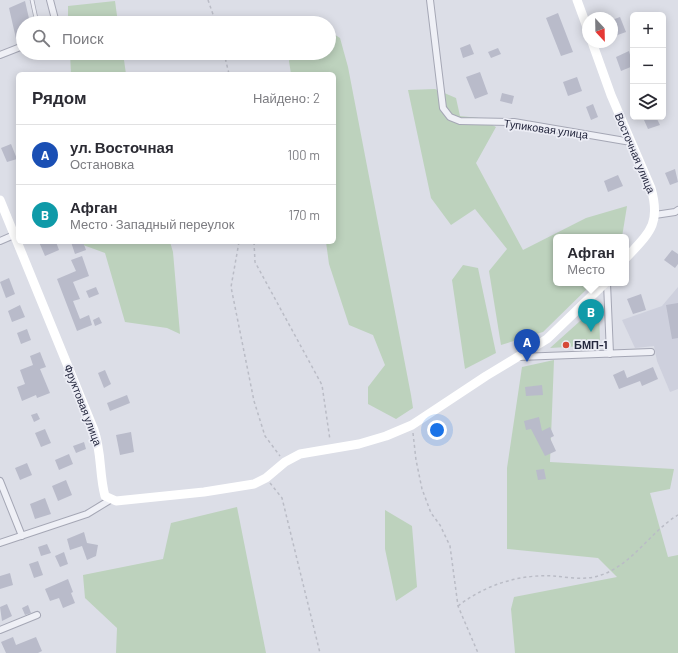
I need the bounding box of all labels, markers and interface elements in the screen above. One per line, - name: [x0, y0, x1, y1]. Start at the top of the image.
- north arrow: [582, 12, 618, 48]
- map controls: [630, 12, 666, 120]
- button: +: [630, 12, 666, 48]
- search box: [16, 16, 336, 60]
- icon: search: [30, 27, 52, 49]
- text: Поиск: [62, 29, 104, 47]
- button: −: [630, 48, 666, 84]
- button: layers: [630, 84, 666, 120]
- text: Рядом: [32, 87, 87, 107]
- text: Найдено: 2: [253, 90, 320, 106]
- street label: Восточная улица: [613, 111, 659, 196]
- street label: Тупиковая улица: [503, 116, 590, 141]
- text: ул. Восточная: [70, 138, 174, 156]
- text: A: [41, 147, 49, 163]
- text: 100 m: [287, 147, 320, 163]
- text: Остановка: [70, 156, 134, 172]
- text: Афган: [70, 198, 118, 216]
- text: B: [41, 207, 49, 223]
- text: 170 m: [289, 207, 320, 223]
- text: Место · Западный переулок: [70, 216, 234, 232]
- popup: [553, 234, 629, 286]
- text: Афган: [567, 243, 615, 261]
- text: Место: [567, 261, 605, 277]
- pin: B: [578, 299, 604, 332]
- pin: A: [514, 329, 540, 362]
- place label: БМП-1: [574, 338, 607, 351]
- marker: БМП-1: [561, 340, 571, 350]
- street label: Фруктовая улица: [62, 362, 105, 448]
- your location: [427, 420, 447, 440]

